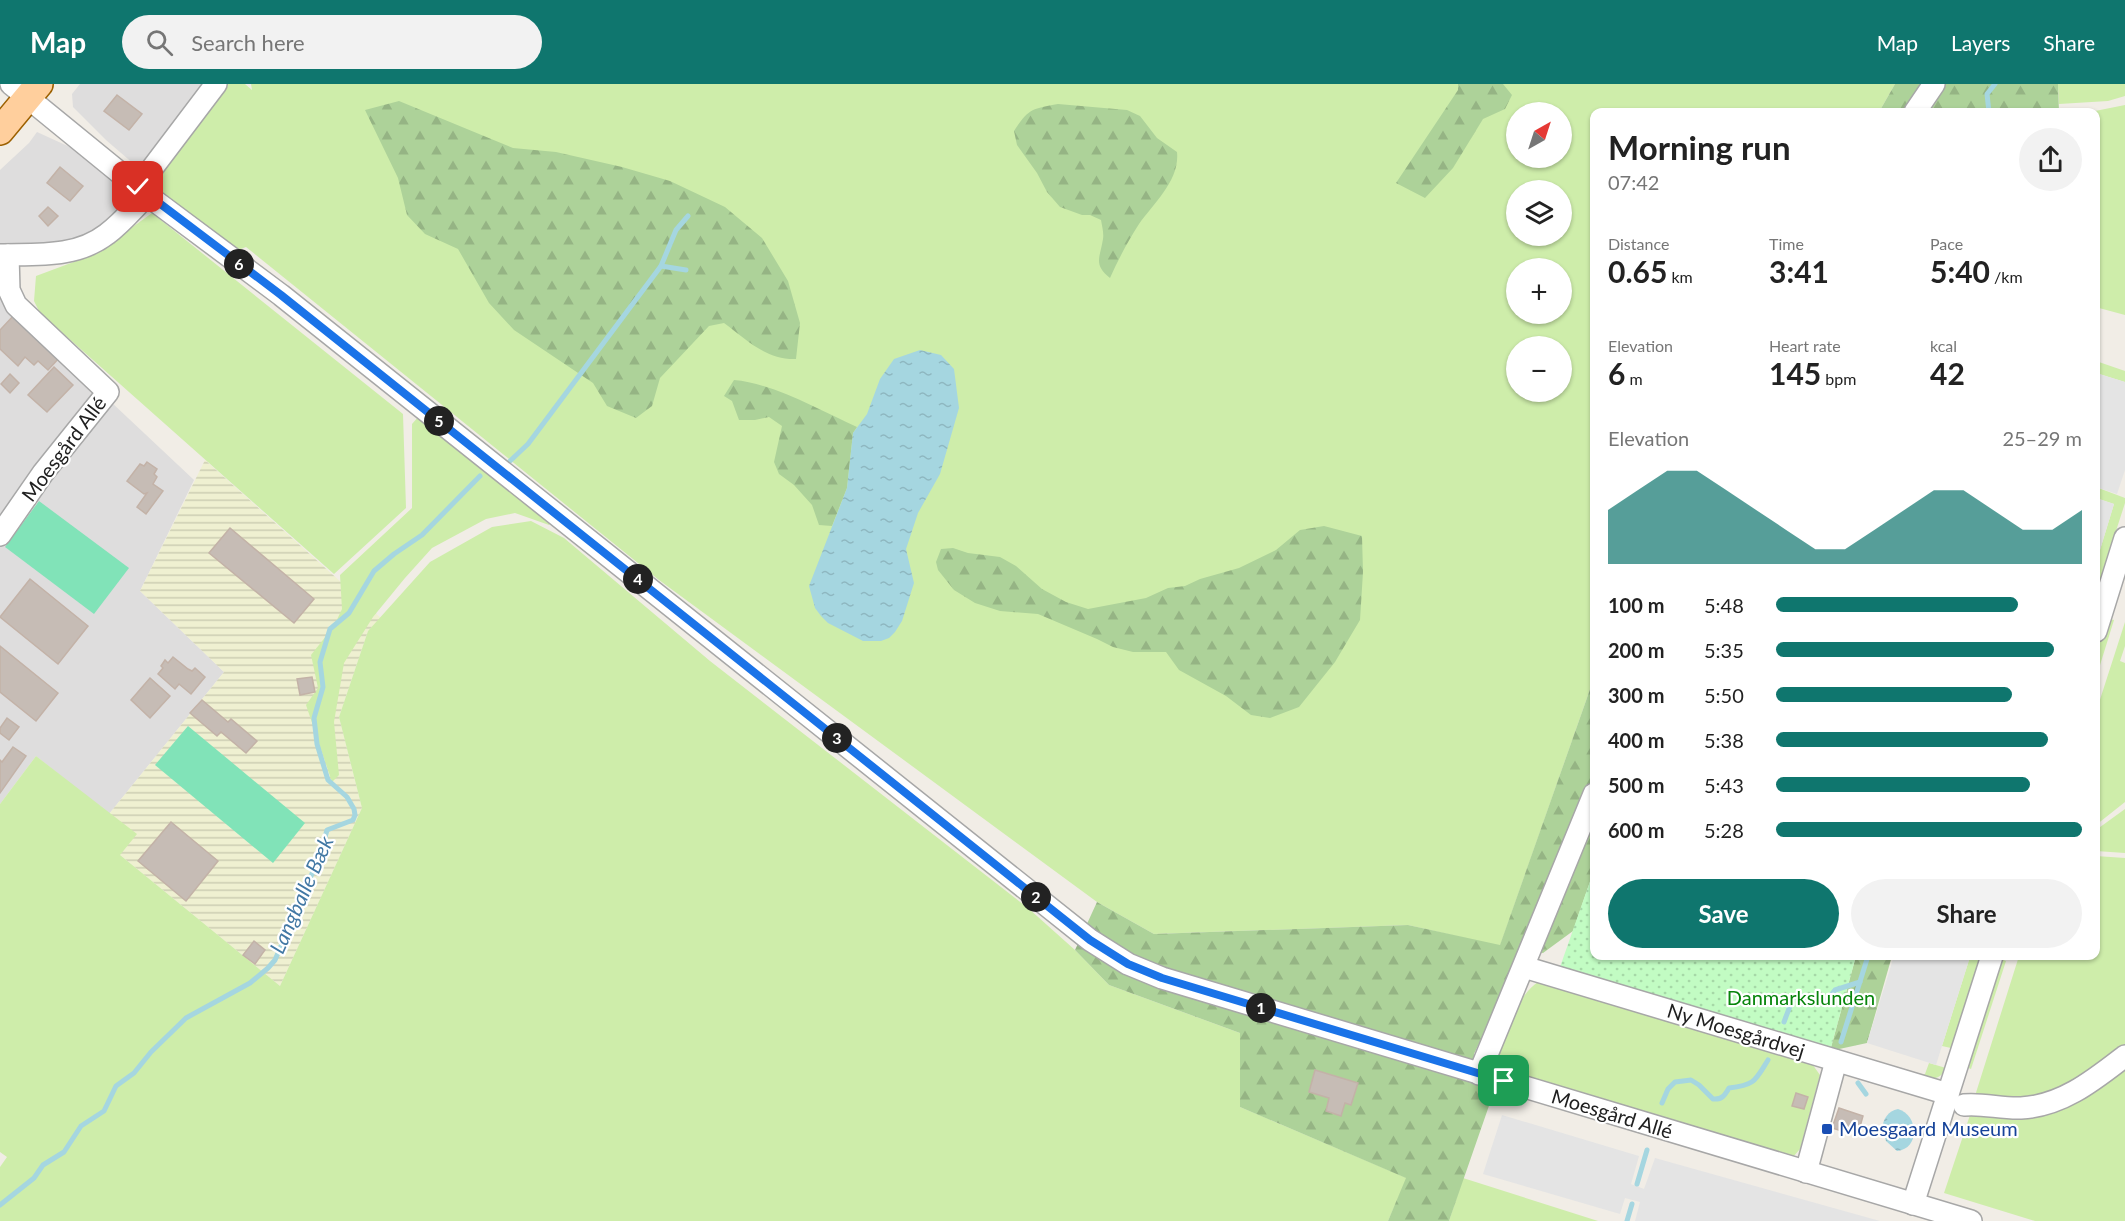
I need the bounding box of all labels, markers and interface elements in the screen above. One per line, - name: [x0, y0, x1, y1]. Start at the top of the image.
- search box: [122, 15, 542, 69]
- text: Map: [30, 25, 86, 59]
- icon: search: [143, 26, 176, 59]
- text: Search here: [191, 29, 305, 56]
- text: Map: [1877, 30, 1918, 55]
- text: Layers: [1951, 30, 2010, 55]
- text: Share: [2043, 30, 2095, 55]
- north arrow: [1506, 102, 1572, 168]
- map controls: [1506, 102, 1572, 402]
- text: Morning run: [1608, 127, 1791, 167]
- button: share: [2019, 128, 2082, 191]
- pin: [112, 161, 163, 212]
- icon: check: [121, 170, 154, 203]
- text: 07:42: [1608, 170, 1659, 194]
- button: layers: [1506, 180, 1572, 246]
- text: Distance: [1608, 234, 1669, 253]
- text: Time: [1769, 234, 1804, 253]
- text: Pace: [1930, 234, 1963, 253]
- pin: 6: [224, 249, 254, 279]
- text: 0.65: [1608, 253, 1667, 289]
- text: 3:41: [1769, 253, 1829, 289]
- text: 5:40: [1930, 253, 1990, 289]
- text: 6: [234, 254, 244, 273]
- button: +: [1506, 258, 1572, 324]
- text: km: [1667, 267, 1693, 286]
- text: /km: [1990, 267, 2023, 286]
- button: −: [1506, 336, 1572, 402]
- text: Elevation: [1608, 336, 1673, 355]
- text: Heart rate: [1769, 336, 1841, 355]
- text: kcal: [1930, 336, 1957, 355]
- text: 6: [1608, 355, 1625, 391]
- text: 145: [1769, 355, 1821, 391]
- text: 42: [1930, 355, 1965, 391]
- text: m: [1625, 369, 1643, 388]
- text: bpm: [1821, 369, 1856, 388]
- street label: Moesgård Allé: [16, 391, 110, 506]
- pin: 5: [424, 406, 454, 436]
- text: 5: [434, 411, 444, 430]
- text: Elevation: [1608, 426, 1689, 450]
- text: 25–29 m: [2002, 426, 2082, 450]
- pin: 4: [623, 564, 653, 594]
- text: 4: [633, 569, 643, 588]
- text: 100 m: [1608, 593, 1664, 617]
- text: 5:48: [1704, 593, 1744, 617]
- text: 200 m: [1608, 638, 1664, 662]
- text: 5:35: [1704, 638, 1744, 662]
- text: 300 m: [1608, 683, 1664, 707]
- text: 5:50: [1704, 683, 1744, 707]
- pin: 3: [822, 723, 852, 753]
- text: 3: [832, 728, 842, 747]
- text: 400 m: [1608, 728, 1664, 752]
- text: 5:38: [1704, 728, 1744, 752]
- text: 500 m: [1608, 773, 1664, 797]
- text: 5:43: [1704, 773, 1744, 797]
- text: 600 m: [1608, 818, 1664, 842]
- text: 5:28: [1704, 818, 1744, 842]
- water label: Langballe Bæk: [264, 831, 338, 957]
- button: Save: [1608, 879, 1839, 948]
- button: Share: [1851, 879, 2082, 948]
- pin: 2: [1021, 882, 1051, 912]
- text: 2: [1031, 887, 1041, 906]
- park label: Danmarkslunden: [1727, 985, 1875, 1009]
- pin: 1: [1246, 993, 1276, 1023]
- text: 1: [1256, 998, 1266, 1017]
- street label: Ny Moesgårdvej: [1665, 998, 1808, 1062]
- pin: [1478, 1055, 1529, 1106]
- icon: arrive: [1487, 1064, 1520, 1097]
- street label: Moesgård Allé: [1549, 1083, 1676, 1143]
- place label: Moesgaard Museum: [1839, 1116, 2018, 1140]
- marker: Moesgaard Museum: [1820, 1122, 1834, 1136]

